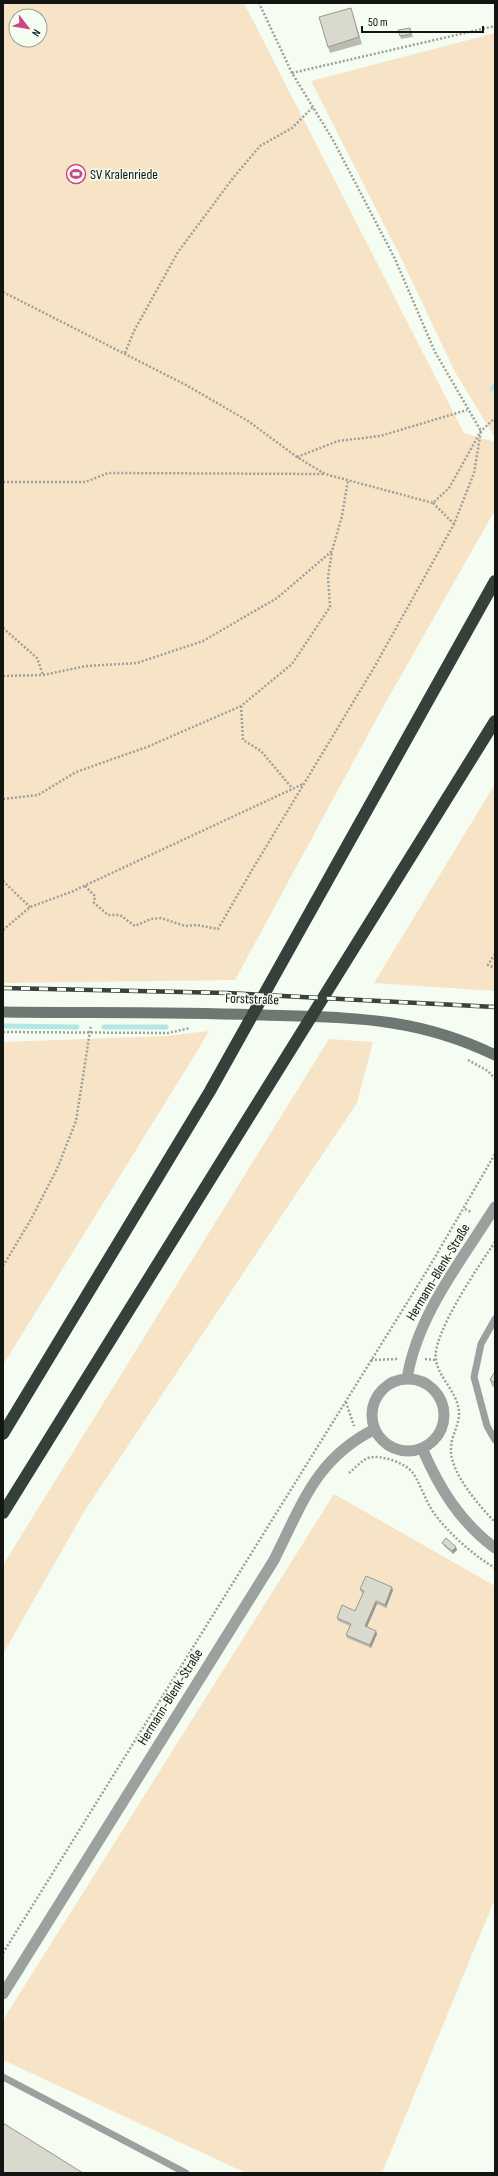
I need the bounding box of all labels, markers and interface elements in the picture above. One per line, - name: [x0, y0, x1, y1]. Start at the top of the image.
- north arrow: [8, 8, 48, 48]
- scale bar: [362, 8, 483, 34]
- text: 50 m: [368, 15, 388, 30]
- text: N: [29, 27, 43, 39]
- sports icon: SV Kralenriede: [65, 163, 87, 185]
- place label: SV Kralenriede: [90, 166, 158, 183]
- street label: Forststraße: [225, 990, 279, 1008]
- street label: Hermann-Blenk-Straße: [402, 1220, 474, 1324]
- street label: Hermann-Blenk-Straße: [134, 1646, 206, 1748]

